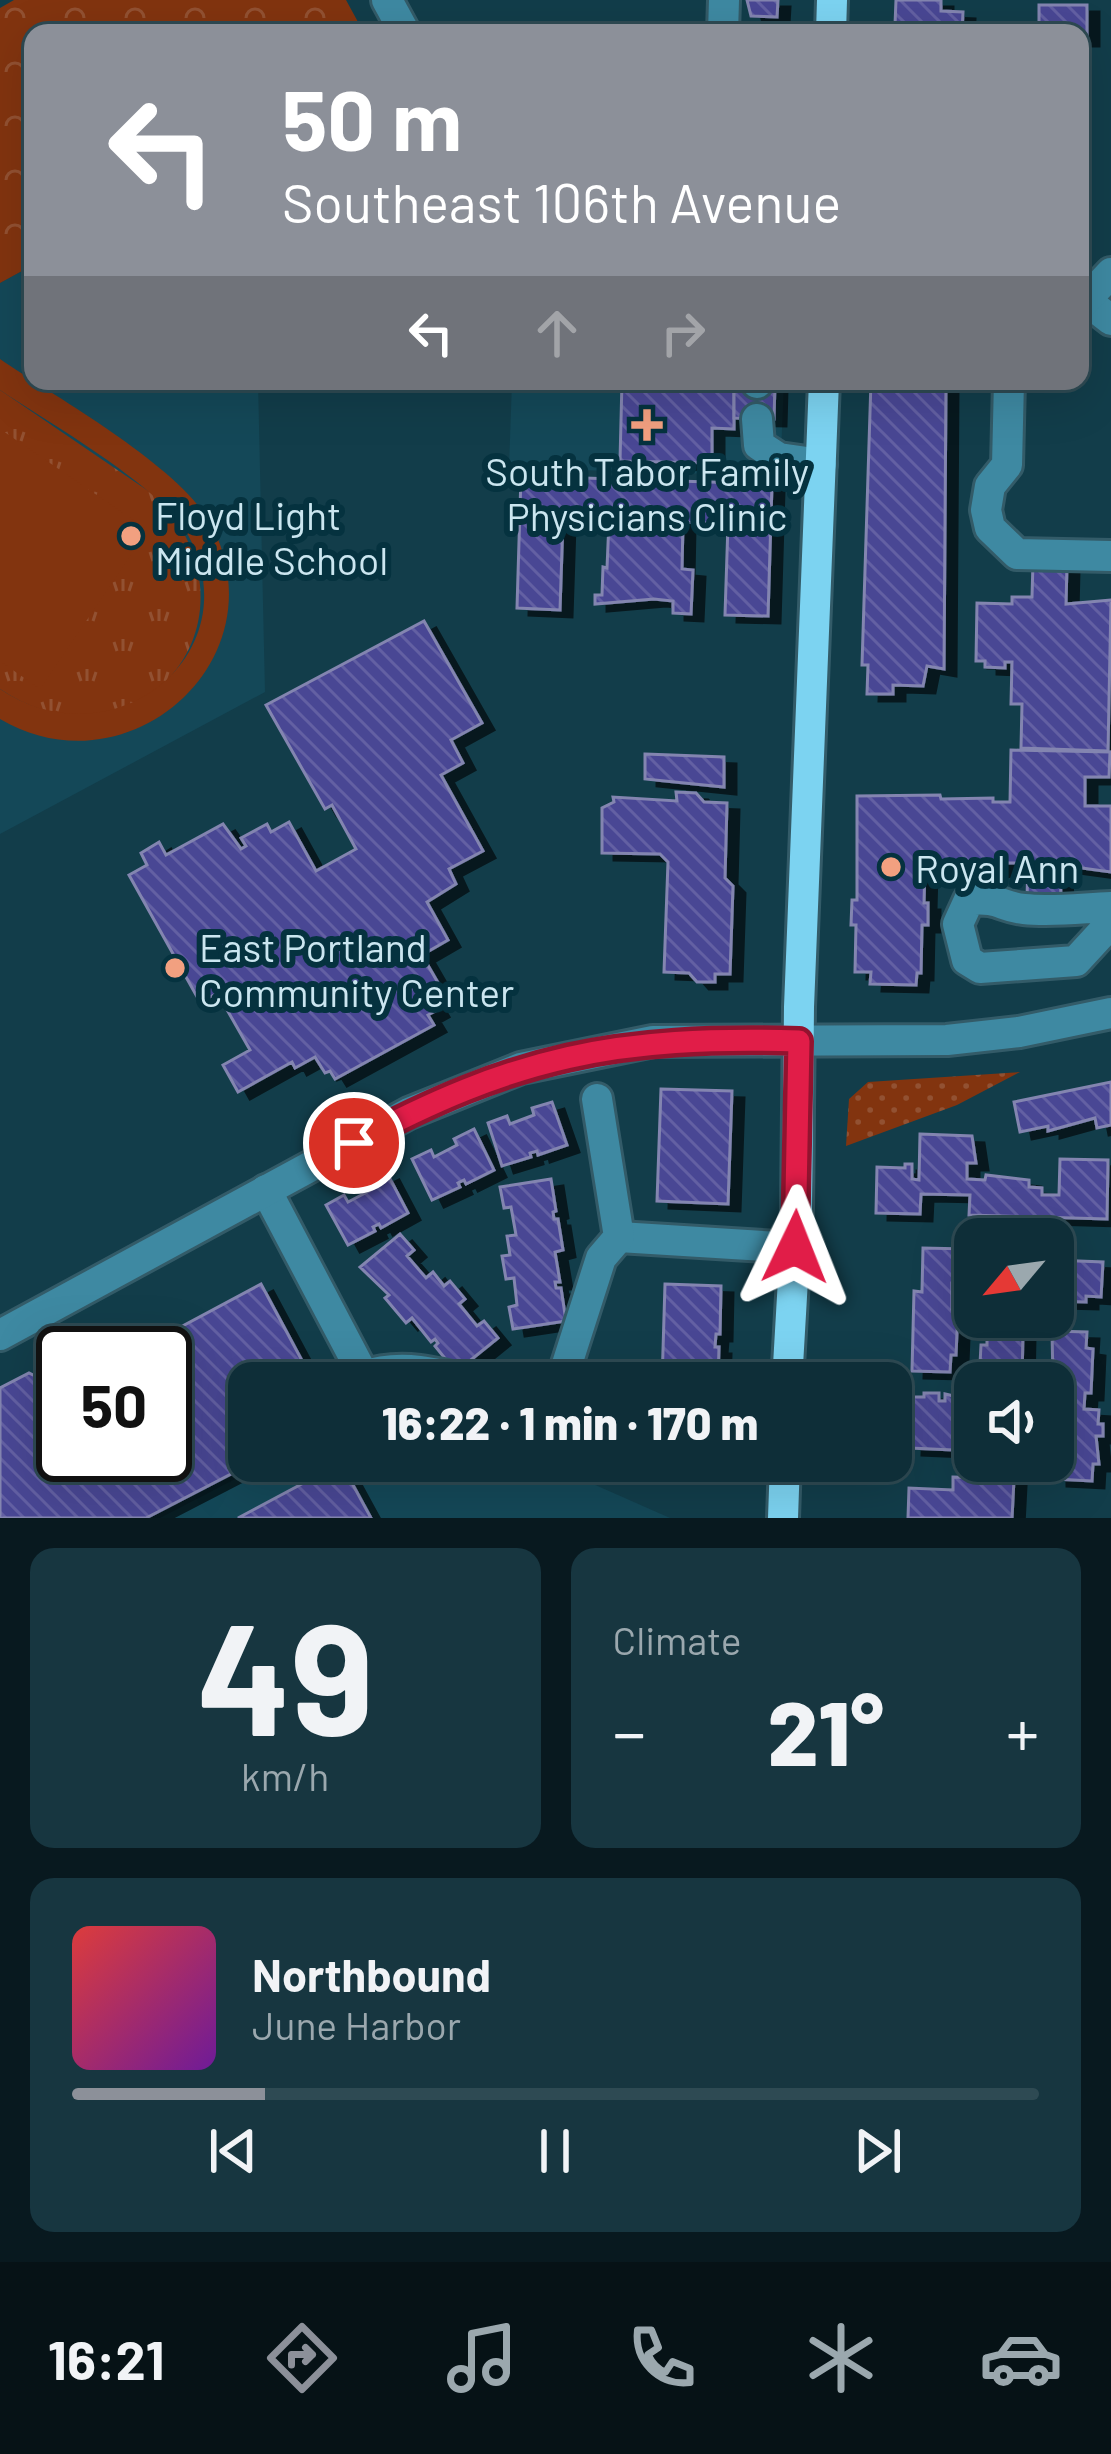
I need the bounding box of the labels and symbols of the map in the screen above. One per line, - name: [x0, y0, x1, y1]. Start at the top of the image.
- marker: South Tabor Family Physicians Clinic: [631, 409, 663, 441]
- place label: South Tabor Family Physicians Clinic: [485, 447, 809, 539]
- place label: Floyd Light Middle School: [155, 491, 388, 583]
- marker: Floyd Light Middle School: [118, 523, 144, 549]
- place label: Royal Ann: [915, 844, 1079, 891]
- marker: Royal Ann: [878, 854, 904, 880]
- place label: East Portland Community Center: [199, 923, 514, 1015]
- marker: East Portland Community Center: [162, 955, 188, 981]
- pin: [303, 1092, 405, 1194]
- position arrow: [732, 1184, 858, 1310]
- north arrow: [954, 1218, 1074, 1338]
- speed limit sign: 50: [36, 1326, 192, 1482]

